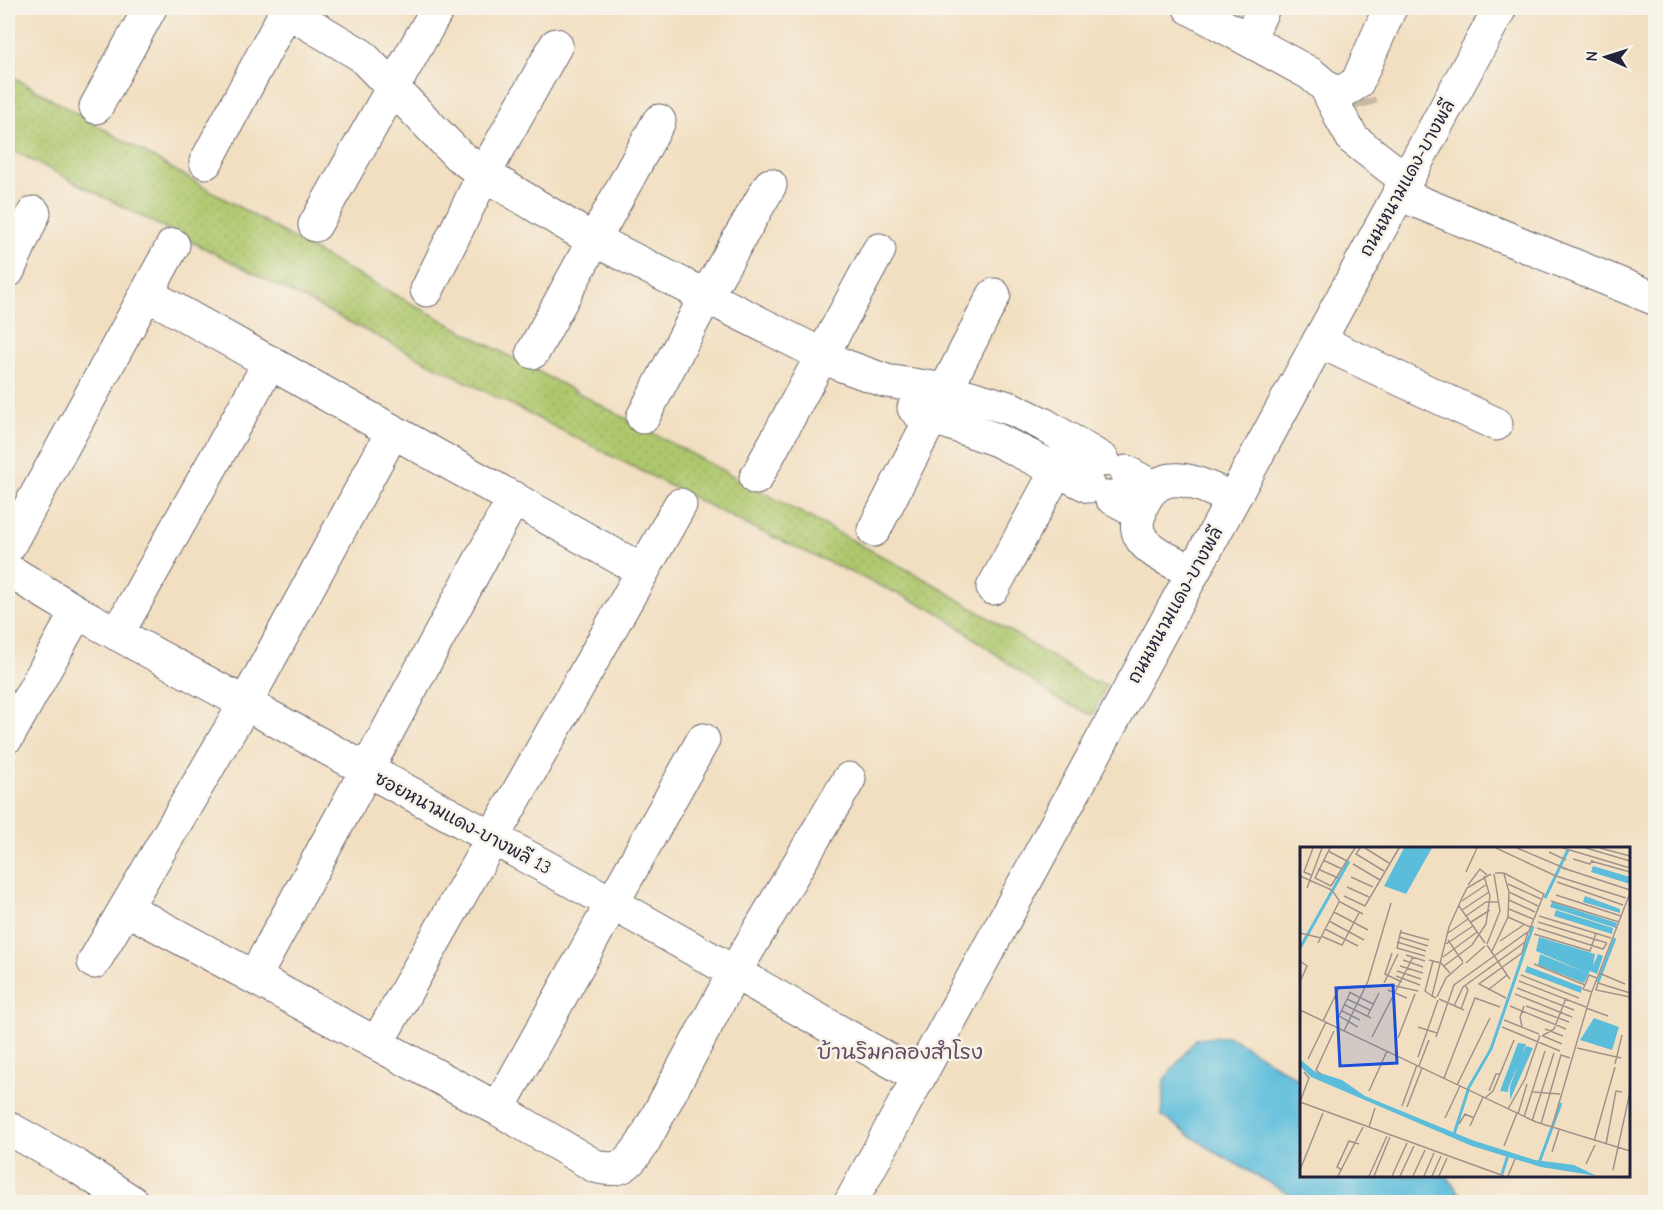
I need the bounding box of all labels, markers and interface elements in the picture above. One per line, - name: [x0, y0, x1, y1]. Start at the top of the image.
- north arrow: [1576, 27, 1636, 87]
- text: N: [1583, 51, 1601, 62]
- street label: ถนนหนามแดง-บางพลี: [1354, 95, 1459, 260]
- street label: ถนนหนามแดง-บางพลี: [1122, 522, 1227, 687]
- street label: ซอยหนามแดง-บางพลี 13: [371, 766, 556, 879]
- inset map: [1300, 847, 1630, 1177]
- district label: บ้านริมคลองสำโรง: [817, 1039, 983, 1064]

